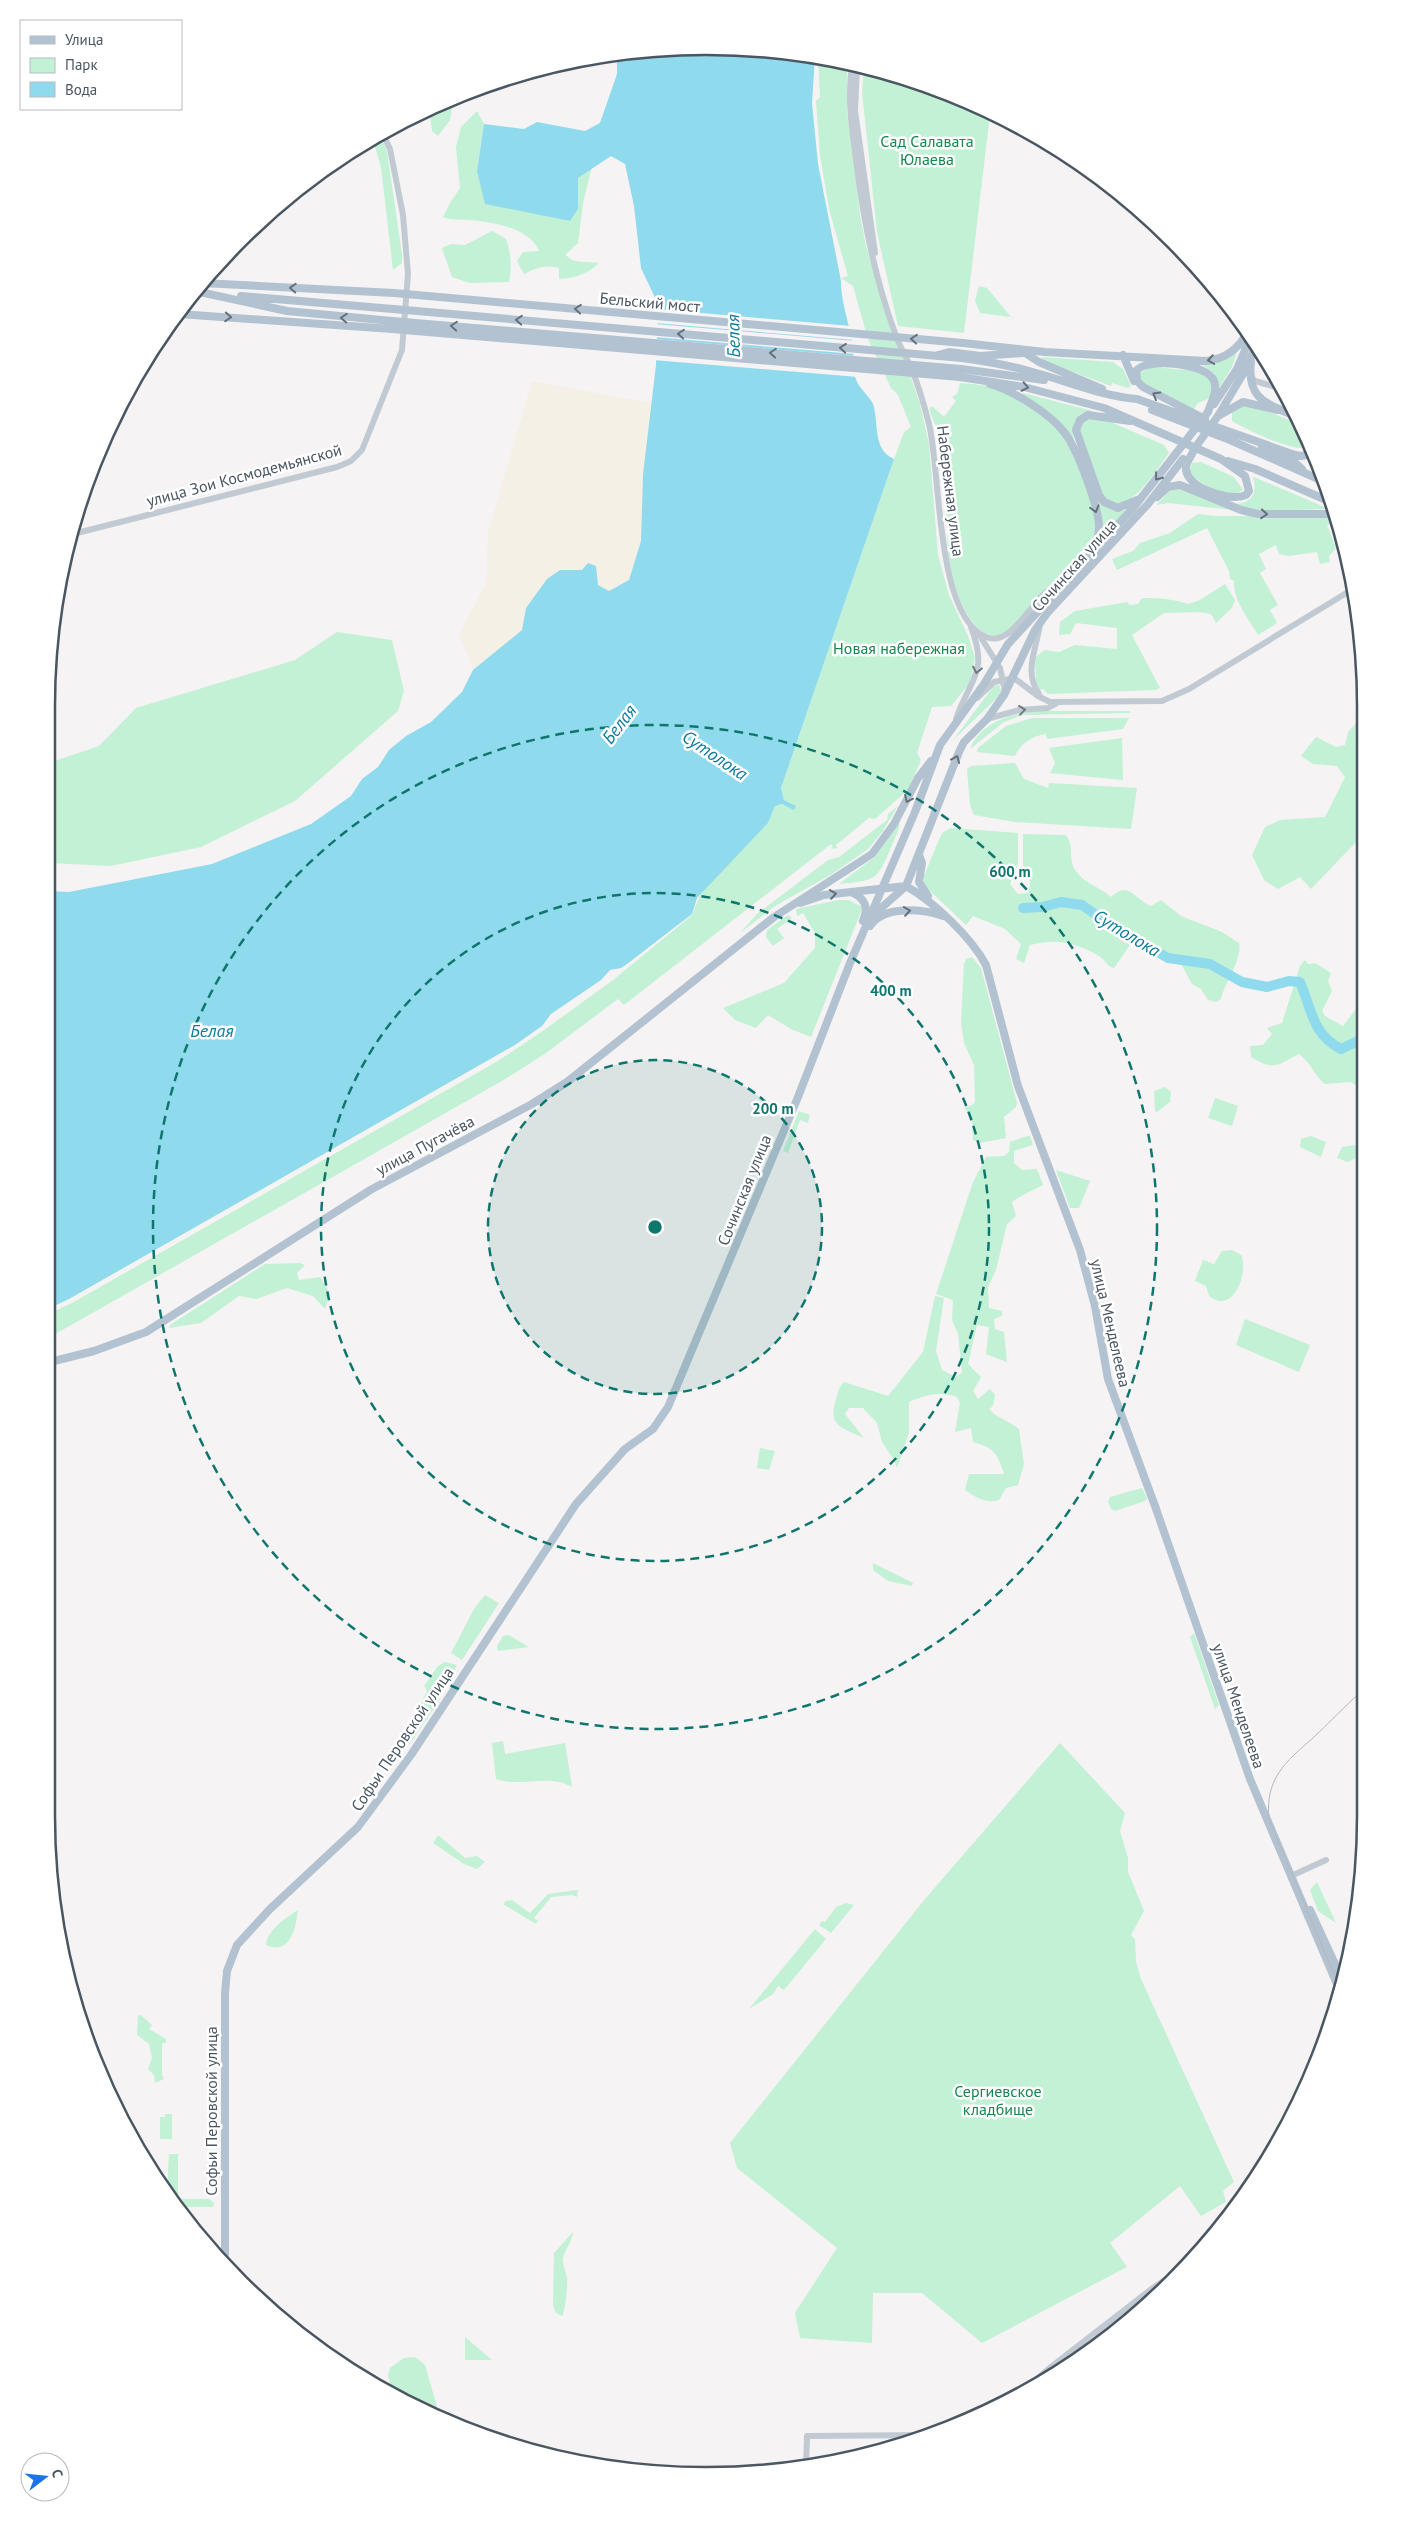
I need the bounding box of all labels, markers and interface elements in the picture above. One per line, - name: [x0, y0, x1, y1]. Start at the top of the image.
- legend: [20, 20, 182, 110]
- text: Улица: [65, 30, 103, 49]
- text: Парк: [65, 55, 98, 74]
- text: Вода: [65, 80, 97, 99]
- park label: Сад Салавата Юлаева: [880, 131, 974, 169]
- one-way arrow: [289, 282, 297, 293]
- street label: Бельский мост: [599, 288, 702, 316]
- one-way arrow: [574, 304, 582, 315]
- one-way arrow: [224, 312, 232, 323]
- one-way arrow: [340, 312, 348, 323]
- water label: Белая: [721, 313, 745, 358]
- one-way arrow: [515, 315, 523, 326]
- one-way arrow: [449, 321, 457, 332]
- one-way arrow: [677, 329, 685, 340]
- one-way arrow: [910, 333, 918, 344]
- one-way arrow: [839, 343, 847, 354]
- one-way arrow: [768, 348, 776, 359]
- one-way arrow: [1207, 354, 1216, 364]
- one-way arrow: [1021, 381, 1030, 392]
- one-way arrow: [1152, 391, 1161, 401]
- street label: Набережная улица: [933, 424, 969, 558]
- street label: улица Зои Космодемьянской: [144, 439, 344, 511]
- one-way arrow: [1156, 471, 1164, 480]
- one-way arrow: [1090, 504, 1100, 512]
- one-way arrow: [1260, 508, 1268, 519]
- street label: Сочинская улица: [1027, 515, 1121, 615]
- park label: Новая набережная: [833, 638, 965, 658]
- one-way arrow: [973, 666, 983, 675]
- water label: Белая: [597, 699, 642, 748]
- one-way arrow: [1019, 705, 1027, 716]
- water label: Сутолока: [678, 725, 752, 785]
- one-way arrow: [950, 755, 961, 764]
- one-way arrow: [904, 794, 914, 803]
- text: 600 m: [989, 862, 1031, 881]
- one-way arrow: [829, 889, 837, 900]
- water label: Сутолока: [1089, 904, 1165, 962]
- one-way arrow: [903, 906, 911, 917]
- text: 400 m: [870, 981, 912, 1000]
- water label: Белая: [190, 1019, 234, 1042]
- text: 200 m: [752, 1099, 794, 1118]
- street label: улица Пугачёва: [372, 1111, 478, 1179]
- street label: Сочинская улица: [713, 1132, 775, 1248]
- centre of rings: [646, 1218, 664, 1236]
- street label: улица Менделеева: [1087, 1257, 1135, 1389]
- street label: улица Менделеева: [1208, 1641, 1270, 1771]
- street label: Софьи Перовской улица: [346, 1663, 458, 1815]
- street label: Софьи Перовской улица: [201, 2026, 221, 2196]
- park label: Сергиевское кладбище: [954, 2081, 1042, 2119]
- north arrow: [20, 2452, 70, 2502]
- text: С: [48, 2467, 67, 2480]

